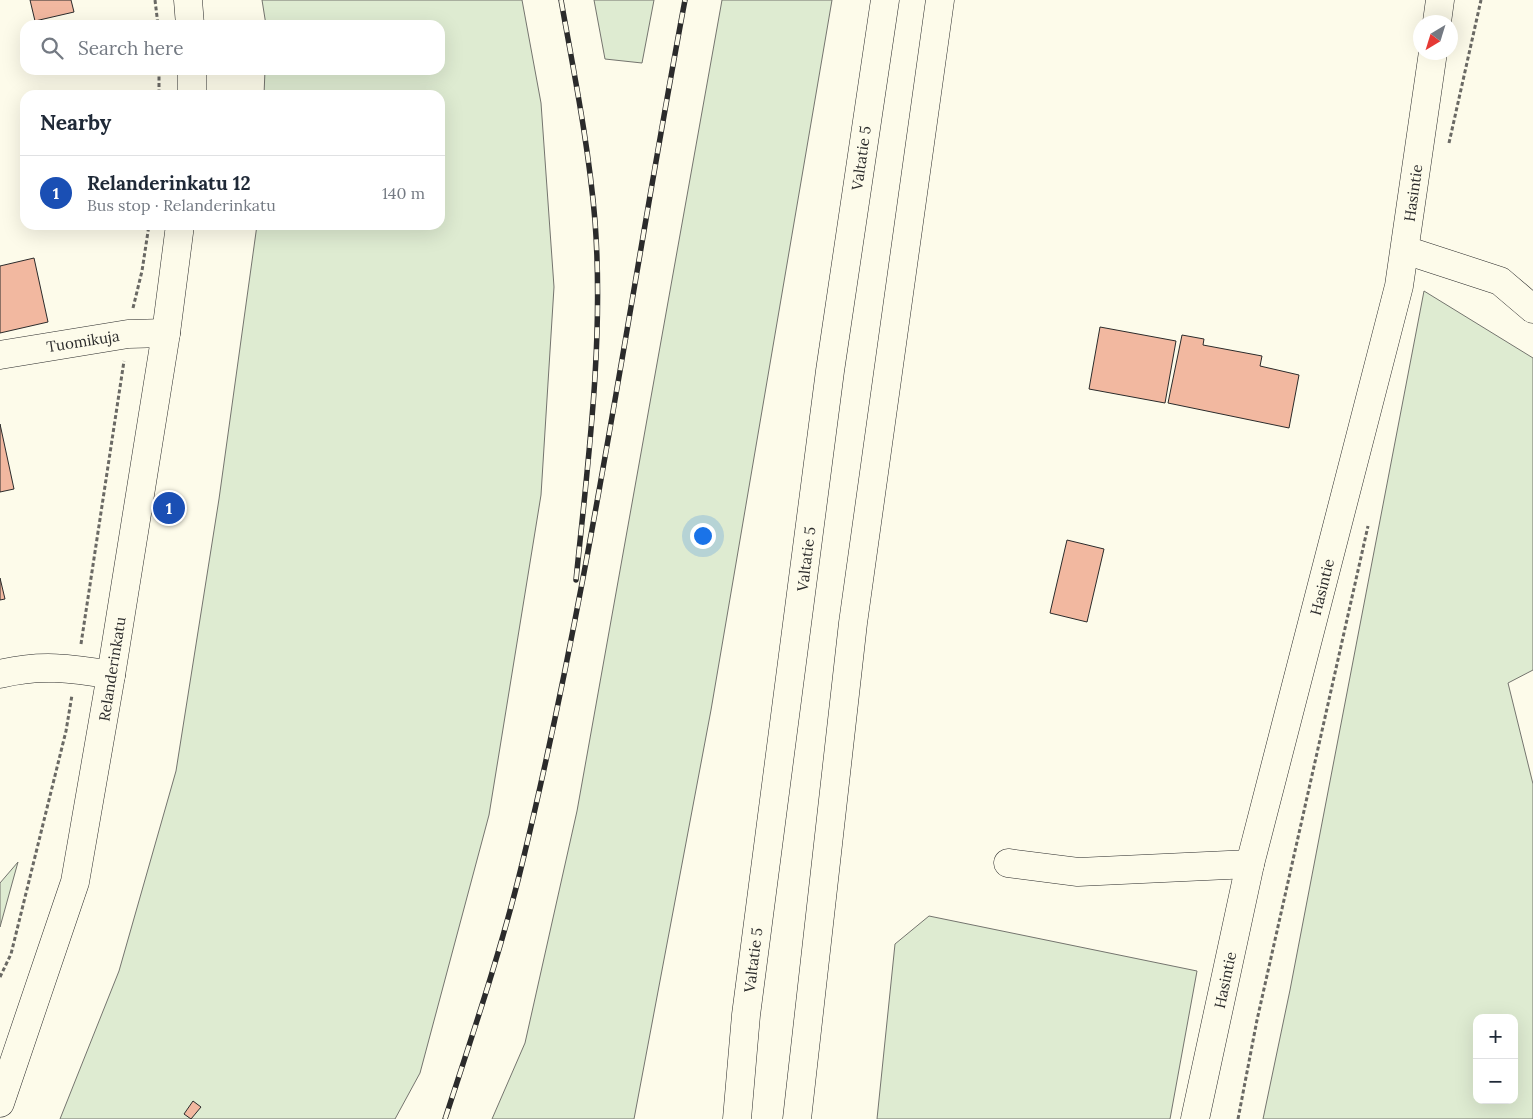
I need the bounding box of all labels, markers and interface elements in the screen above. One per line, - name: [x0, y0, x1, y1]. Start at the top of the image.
- north arrow: [1413, 15, 1458, 60]
- search box: [20, 20, 445, 75]
- icon: search: [38, 34, 66, 62]
- text: Search here: [78, 36, 184, 60]
- text: Nearby: [40, 109, 111, 136]
- street label: Valtatie 5: [847, 125, 875, 192]
- street label: Hasintie: [1400, 163, 1426, 223]
- text: Relanderinkatu 12: [87, 171, 251, 195]
- text: 1: [53, 183, 59, 203]
- text: 140 m: [382, 183, 425, 203]
- text: Bus stop · Relanderinkatu: [87, 195, 276, 215]
- street label: Tuomikuja: [45, 326, 121, 356]
- pin: 1: [153, 489, 185, 527]
- your location: [690, 523, 716, 549]
- street label: Valtatie 5: [792, 526, 819, 593]
- street label: Hasintie: [1306, 557, 1338, 617]
- street label: Relanderinkatu: [94, 615, 130, 723]
- street label: Valtatie 5: [739, 927, 766, 994]
- street label: Hasintie: [1210, 950, 1240, 1010]
- map controls: [1473, 1014, 1518, 1104]
- button: +: [1473, 1014, 1518, 1059]
- button: −: [1473, 1059, 1518, 1104]

